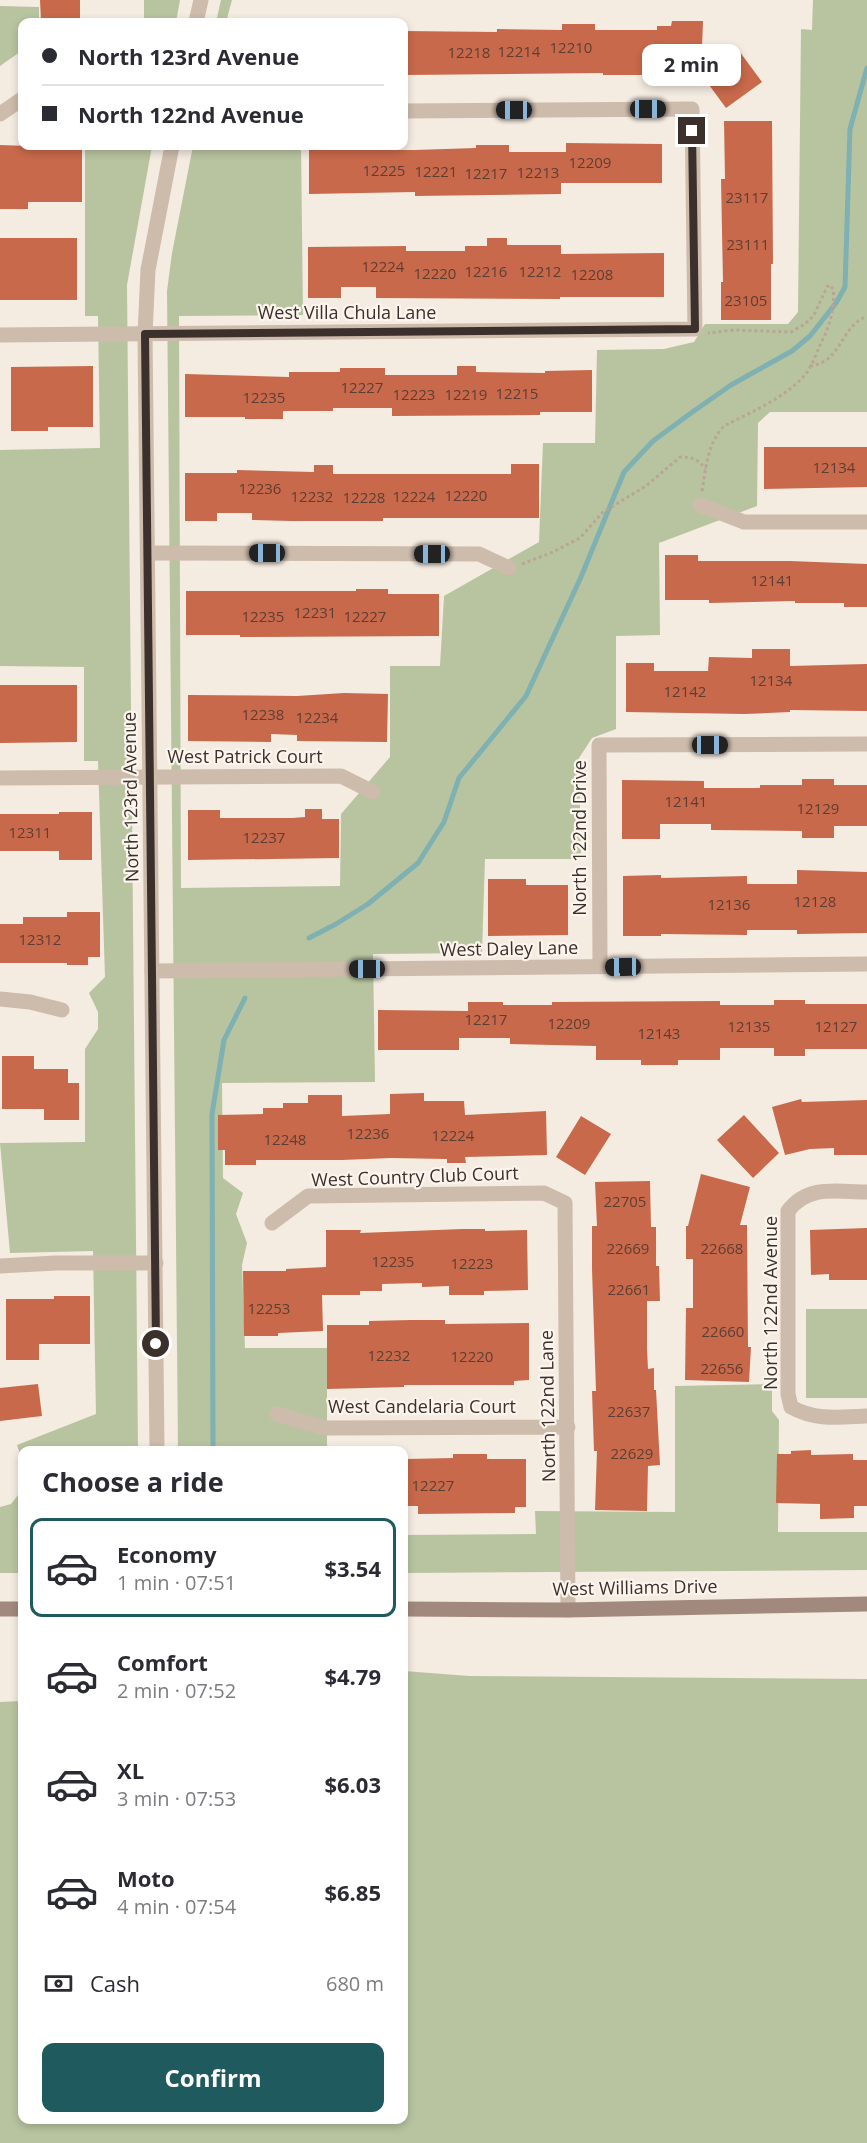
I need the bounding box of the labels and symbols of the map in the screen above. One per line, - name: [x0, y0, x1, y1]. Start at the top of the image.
- house number: 12210: [550, 37, 592, 57]
- house number: 12214: [498, 41, 541, 61]
- house number: 12218: [448, 42, 490, 62]
- callout: 2 min: [642, 44, 742, 86]
- car: [630, 100, 666, 118]
- car: [496, 101, 532, 119]
- route end: [678, 117, 705, 144]
- house number: 12209: [569, 152, 611, 172]
- house number: 12225: [363, 160, 405, 180]
- house number: 12221: [415, 161, 457, 181]
- house number: 12213: [517, 162, 559, 182]
- house number: 12217: [465, 163, 507, 183]
- house number: 23117: [726, 187, 768, 207]
- house number: 23111: [727, 234, 769, 254]
- house number: 12224: [362, 256, 405, 276]
- house number: 12216: [465, 261, 507, 281]
- house number: 12212: [519, 261, 561, 281]
- house number: 12220: [414, 263, 456, 283]
- house number: 12208: [571, 264, 613, 284]
- house number: 23105: [725, 290, 767, 310]
- street label: West Villa Chula Lane: [258, 300, 436, 324]
- house number: 12227: [341, 377, 383, 397]
- house number: 12215: [496, 383, 538, 403]
- house number: 12223: [393, 384, 435, 404]
- house number: 12219: [445, 384, 487, 404]
- house number: 12235: [243, 387, 285, 407]
- house number: 12134: [813, 457, 856, 477]
- house number: 12236: [239, 478, 281, 498]
- house number: 12220: [445, 485, 487, 505]
- house number: 12232: [291, 486, 333, 506]
- house number: 12224: [393, 486, 436, 506]
- house number: 12228: [343, 487, 385, 507]
- car: [249, 544, 285, 562]
- car: [414, 545, 450, 563]
- house number: 12141: [751, 570, 793, 590]
- house number: 12231: [294, 602, 336, 622]
- house number: 12235: [242, 606, 284, 626]
- house number: 12227: [344, 606, 386, 626]
- house number: 12134: [750, 670, 793, 690]
- house number: 12142: [664, 681, 706, 701]
- house number: 12238: [242, 704, 284, 724]
- house number: 12234: [296, 707, 339, 727]
- street label: North 123rd Avenue: [117, 712, 143, 882]
- car: [692, 736, 728, 754]
- street label: West Patrick Court: [167, 744, 323, 768]
- street label: North 122nd Drive: [567, 760, 591, 916]
- house number: 12141: [665, 791, 707, 811]
- house number: 12129: [797, 798, 839, 818]
- house number: 12311: [9, 822, 51, 842]
- house number: 12237: [243, 827, 285, 847]
- house number: 12128: [794, 891, 836, 911]
- house number: 12136: [708, 894, 750, 914]
- house number: 12312: [19, 929, 61, 949]
- street label: West Daley Lane: [440, 935, 578, 961]
- car: [605, 958, 641, 976]
- car: [349, 960, 385, 978]
- house number: 12217: [465, 1009, 507, 1029]
- house number: 12209: [548, 1013, 590, 1033]
- house number: 12135: [728, 1016, 770, 1036]
- house number: 12127: [815, 1016, 857, 1036]
- house number: 12143: [638, 1023, 680, 1043]
- house number: 12236: [347, 1123, 389, 1143]
- house number: 12224: [432, 1125, 475, 1145]
- house number: 12248: [264, 1129, 306, 1149]
- street label: West Country Club Court: [311, 1160, 519, 1192]
- house number: 22705: [604, 1191, 646, 1211]
- street label: North 122nd Avenue: [758, 1216, 782, 1390]
- house number: 22669: [607, 1238, 649, 1258]
- house number: 22668: [701, 1238, 743, 1258]
- house number: 12235: [372, 1251, 414, 1271]
- house number: 12223: [451, 1253, 493, 1273]
- house number: 22661: [608, 1279, 650, 1299]
- house number: 12253: [248, 1298, 290, 1318]
- house number: 22660: [702, 1321, 744, 1341]
- route start: [142, 1330, 169, 1357]
- street label: North 122nd Lane: [534, 1330, 560, 1482]
- house number: 12232: [368, 1345, 410, 1365]
- house number: 12220: [451, 1346, 493, 1366]
- house number: 22656: [701, 1358, 743, 1378]
- street label: West Candelaria Court: [328, 1394, 516, 1418]
- house number: 22637: [608, 1401, 650, 1421]
- house number: 22629: [611, 1443, 653, 1463]
- house number: 12227: [412, 1475, 454, 1495]
- street label: West Williams Drive: [552, 1574, 718, 1600]

